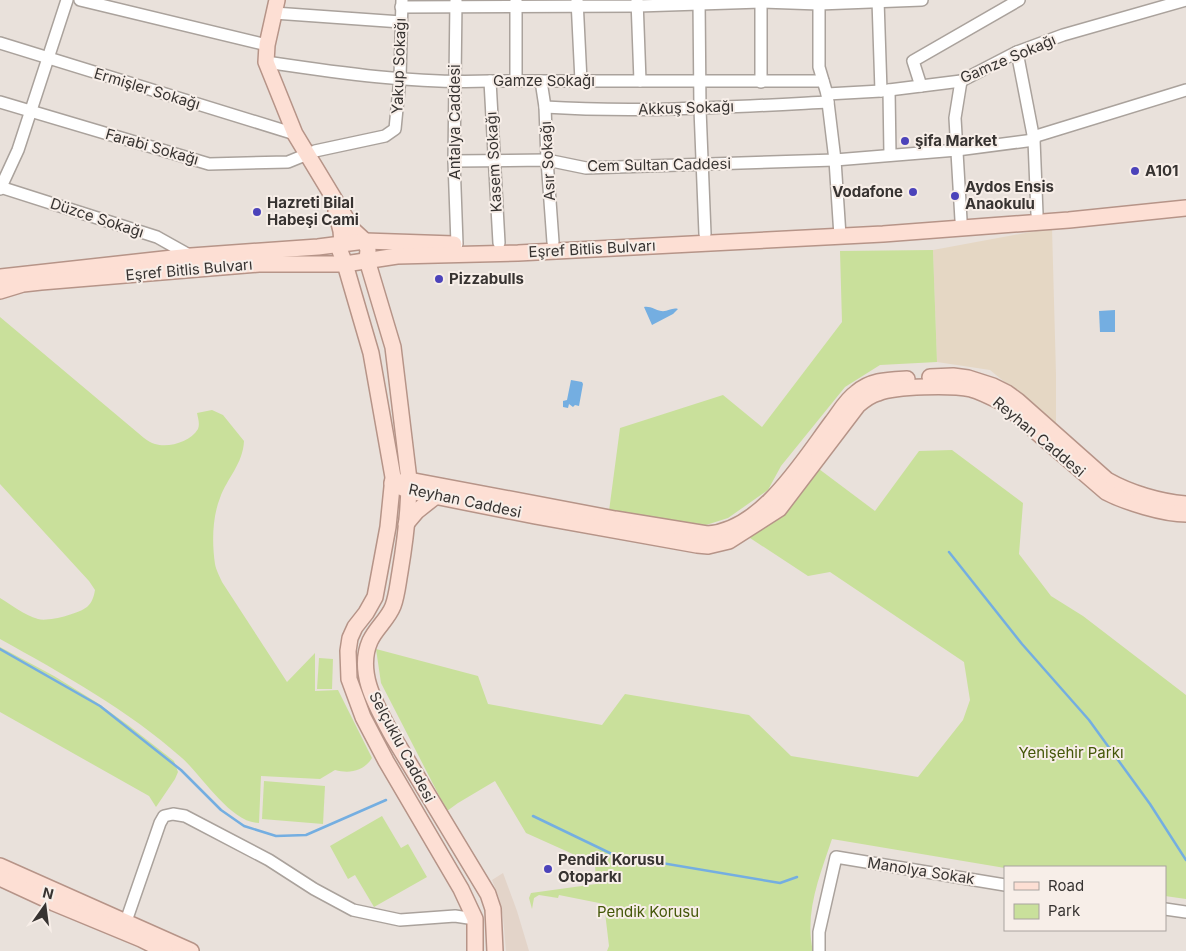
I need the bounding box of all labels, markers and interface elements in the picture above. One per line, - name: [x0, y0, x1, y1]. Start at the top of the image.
- street label: Yakup Sokağı: [387, 18, 410, 114]
- street label: Gamze Sokağı: [957, 30, 1058, 87]
- street label: Ermişler Sokağı: [92, 63, 202, 114]
- street label: Antalya Caddesi: [445, 64, 464, 180]
- street label: Gamze Sokağı: [493, 71, 595, 90]
- street label: Akkuş Sokağı: [638, 96, 734, 119]
- street label: Kasem Sokağı: [481, 111, 506, 213]
- street label: Asır Sokağı: [536, 121, 559, 201]
- street label: Farabi Sokağı: [103, 124, 201, 169]
- place label: şifa Market: [915, 131, 998, 150]
- marker: şifa Market: [899, 135, 911, 147]
- street label: Cem Sultan Caddesi: [587, 154, 731, 175]
- place label: A101: [1145, 161, 1179, 180]
- marker: A101: [1129, 165, 1141, 177]
- place label: Aydos Ensis Anaokulu: [965, 177, 1054, 213]
- place label: Vodafone: [832, 182, 903, 201]
- marker: Vodafone: [907, 186, 919, 198]
- marker: Aydos Ensis Anaokulu: [949, 190, 961, 202]
- street label: Düzce Sokağı: [48, 193, 146, 242]
- place label: Hazreti Bilal Habeşi Cami: [267, 193, 359, 229]
- marker: Hazreti Bilal Habeşi Cami: [251, 206, 263, 218]
- street label: Eşref Bitlis Bulvarı: [528, 236, 656, 261]
- street label: Eşref Bitlis Bulvarı: [125, 254, 253, 285]
- place label: Pizzabulls: [449, 269, 524, 288]
- marker: Pizzabulls: [433, 273, 445, 285]
- street label: Reyhan Caddesi: [989, 392, 1089, 481]
- street label: Reyhan Caddesi: [407, 479, 523, 522]
- street label: Selçuklu Caddesi: [365, 688, 440, 805]
- park label: Yenişehir Parkı: [1018, 743, 1124, 762]
- place label: Pendik Korusu Otoparkı: [558, 850, 664, 886]
- street label: Manolya Sokak: [866, 853, 977, 888]
- marker: Pendik Korusu Otoparkı: [542, 863, 554, 875]
- legend: [1004, 866, 1166, 931]
- text: Road: [1048, 876, 1084, 895]
- north arrow: [20, 881, 70, 931]
- text: N: [41, 883, 55, 902]
- text: Park: [1048, 901, 1081, 920]
- park label: Pendik Korusu: [597, 902, 699, 921]

